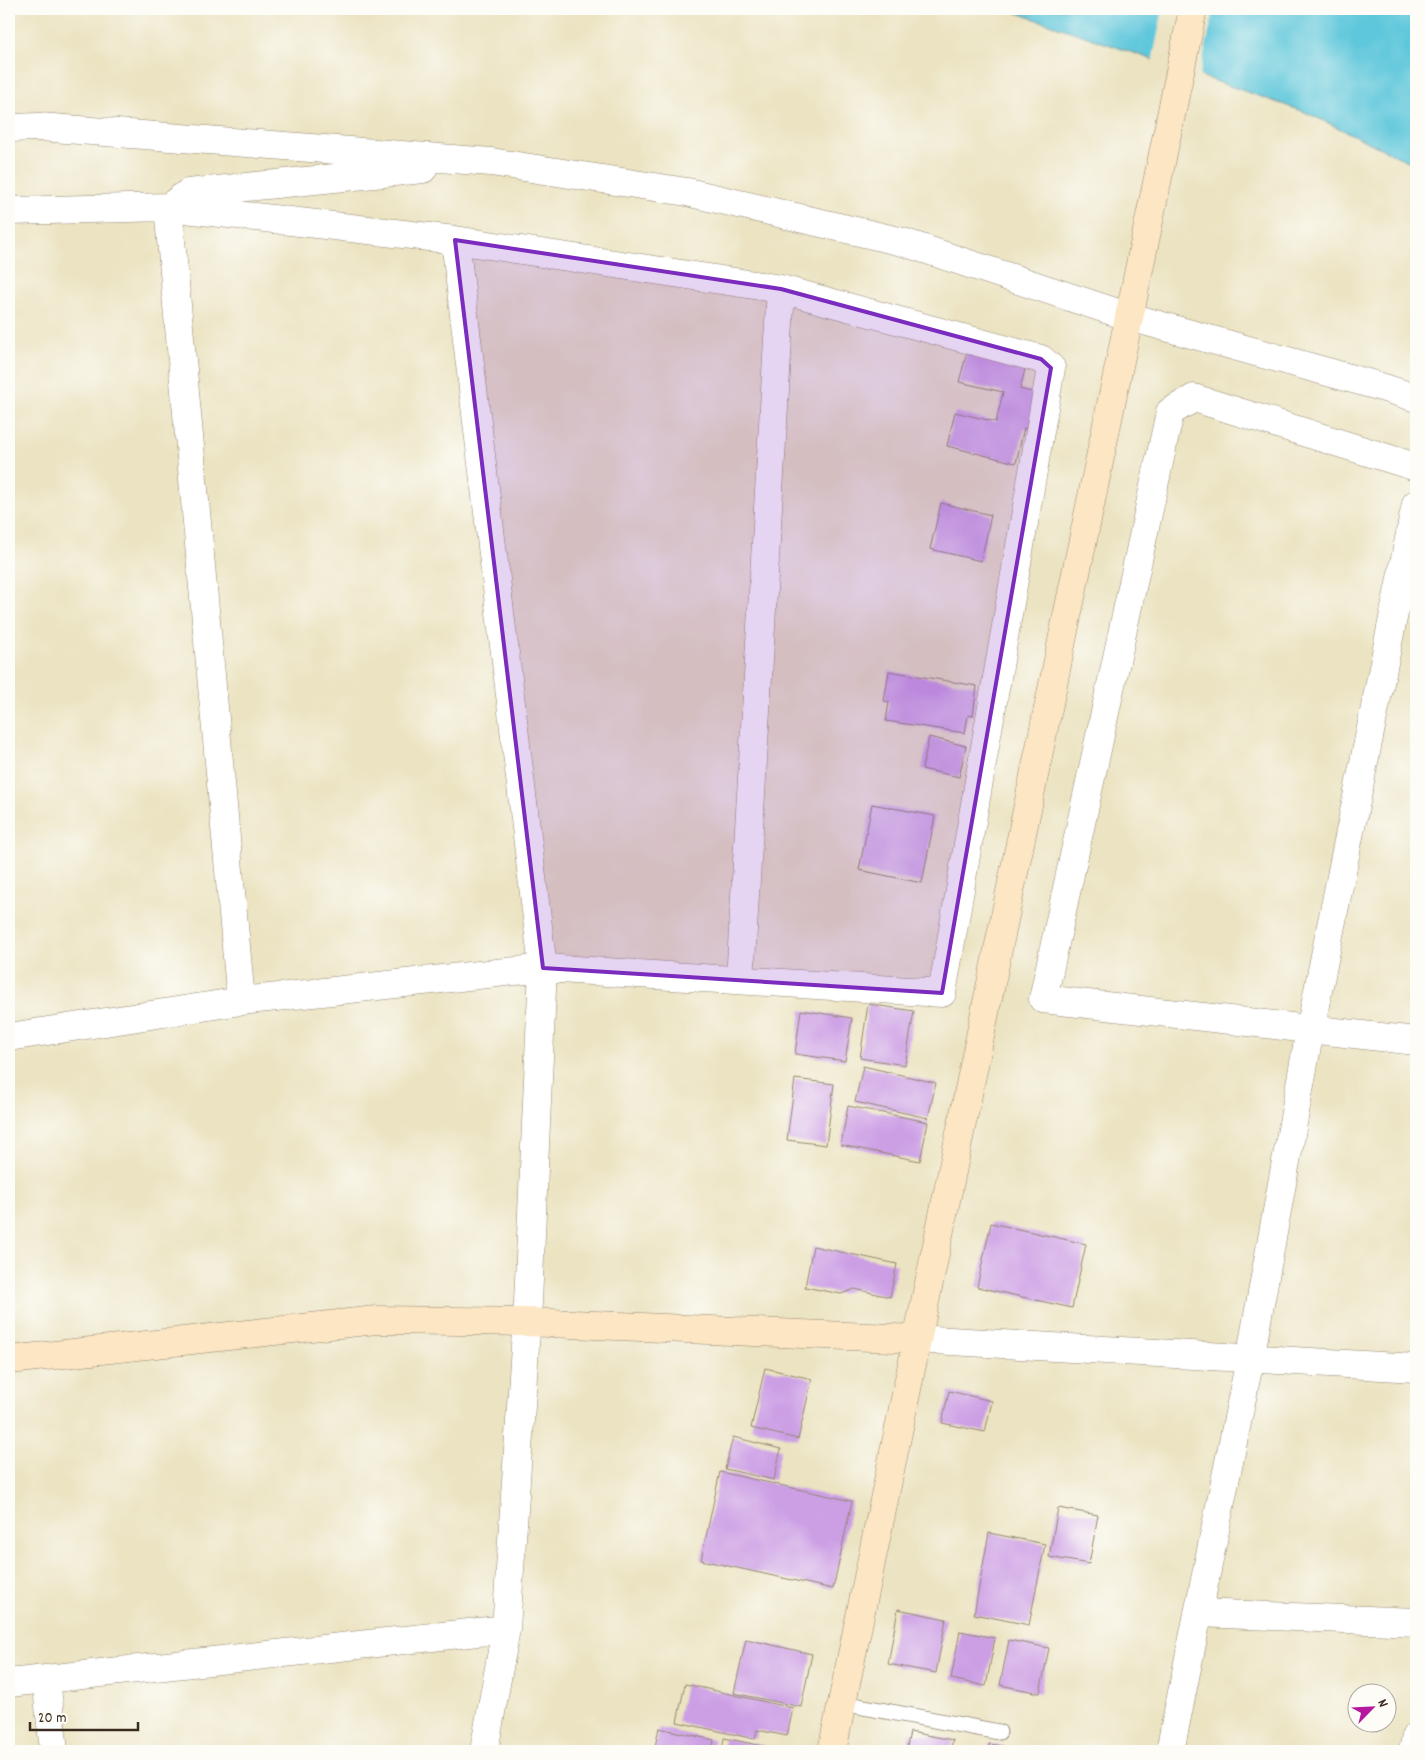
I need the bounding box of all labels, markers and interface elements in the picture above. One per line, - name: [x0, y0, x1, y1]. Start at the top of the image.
- north arrow: [1348, 1682, 1398, 1732]
- text: N: [1372, 1696, 1393, 1711]
- scale bar: [30, 1700, 138, 1732]
- text: 20 m: [38, 1708, 66, 1730]

